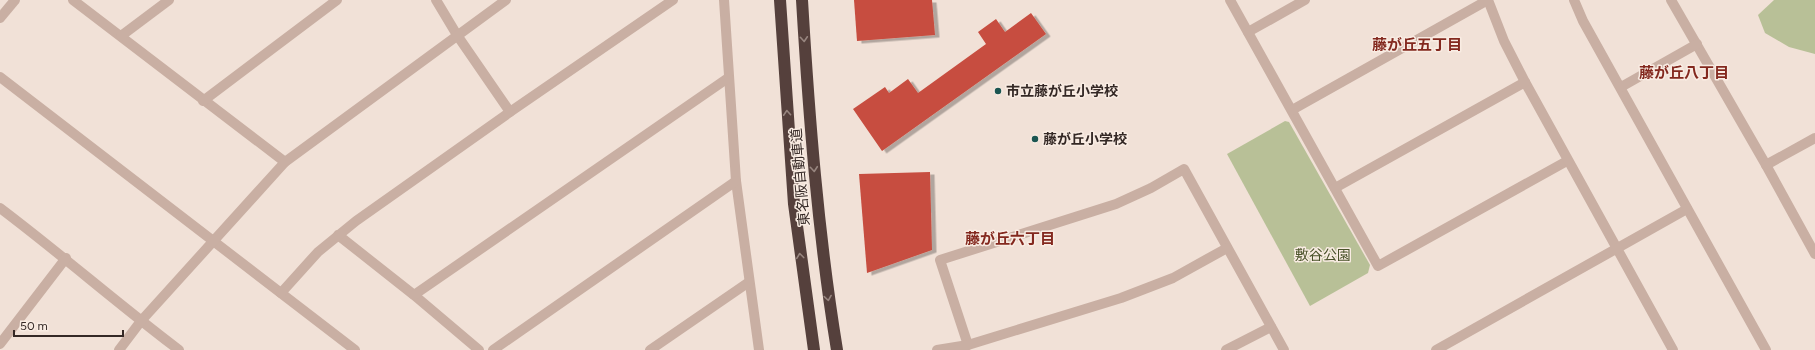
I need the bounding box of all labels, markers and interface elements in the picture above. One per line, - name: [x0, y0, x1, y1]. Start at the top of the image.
- one-way arrow: [800, 36, 809, 42]
- district label: 藤が丘五丁目: [1372, 36, 1462, 54]
- district label: 藤が丘八丁目: [1639, 64, 1729, 82]
- place label: 市立藤が丘小学校: [1006, 83, 1118, 100]
- marker: 市立藤が丘小学校: [993, 86, 1003, 96]
- one-way arrow: [782, 110, 791, 116]
- street label: 東名阪自動車道: [788, 127, 813, 227]
- place label: 藤が丘小学校: [1043, 131, 1127, 148]
- marker: 藤が丘小学校: [1030, 134, 1040, 144]
- one-way arrow: [809, 166, 818, 172]
- district label: 藤が丘六丁目: [965, 230, 1055, 248]
- park label: 敷谷公園: [1295, 247, 1351, 264]
- one-way arrow: [796, 253, 805, 259]
- one-way arrow: [823, 295, 832, 301]
- scale bar: [14, 312, 123, 338]
- text: 50 m: [20, 319, 48, 333]

